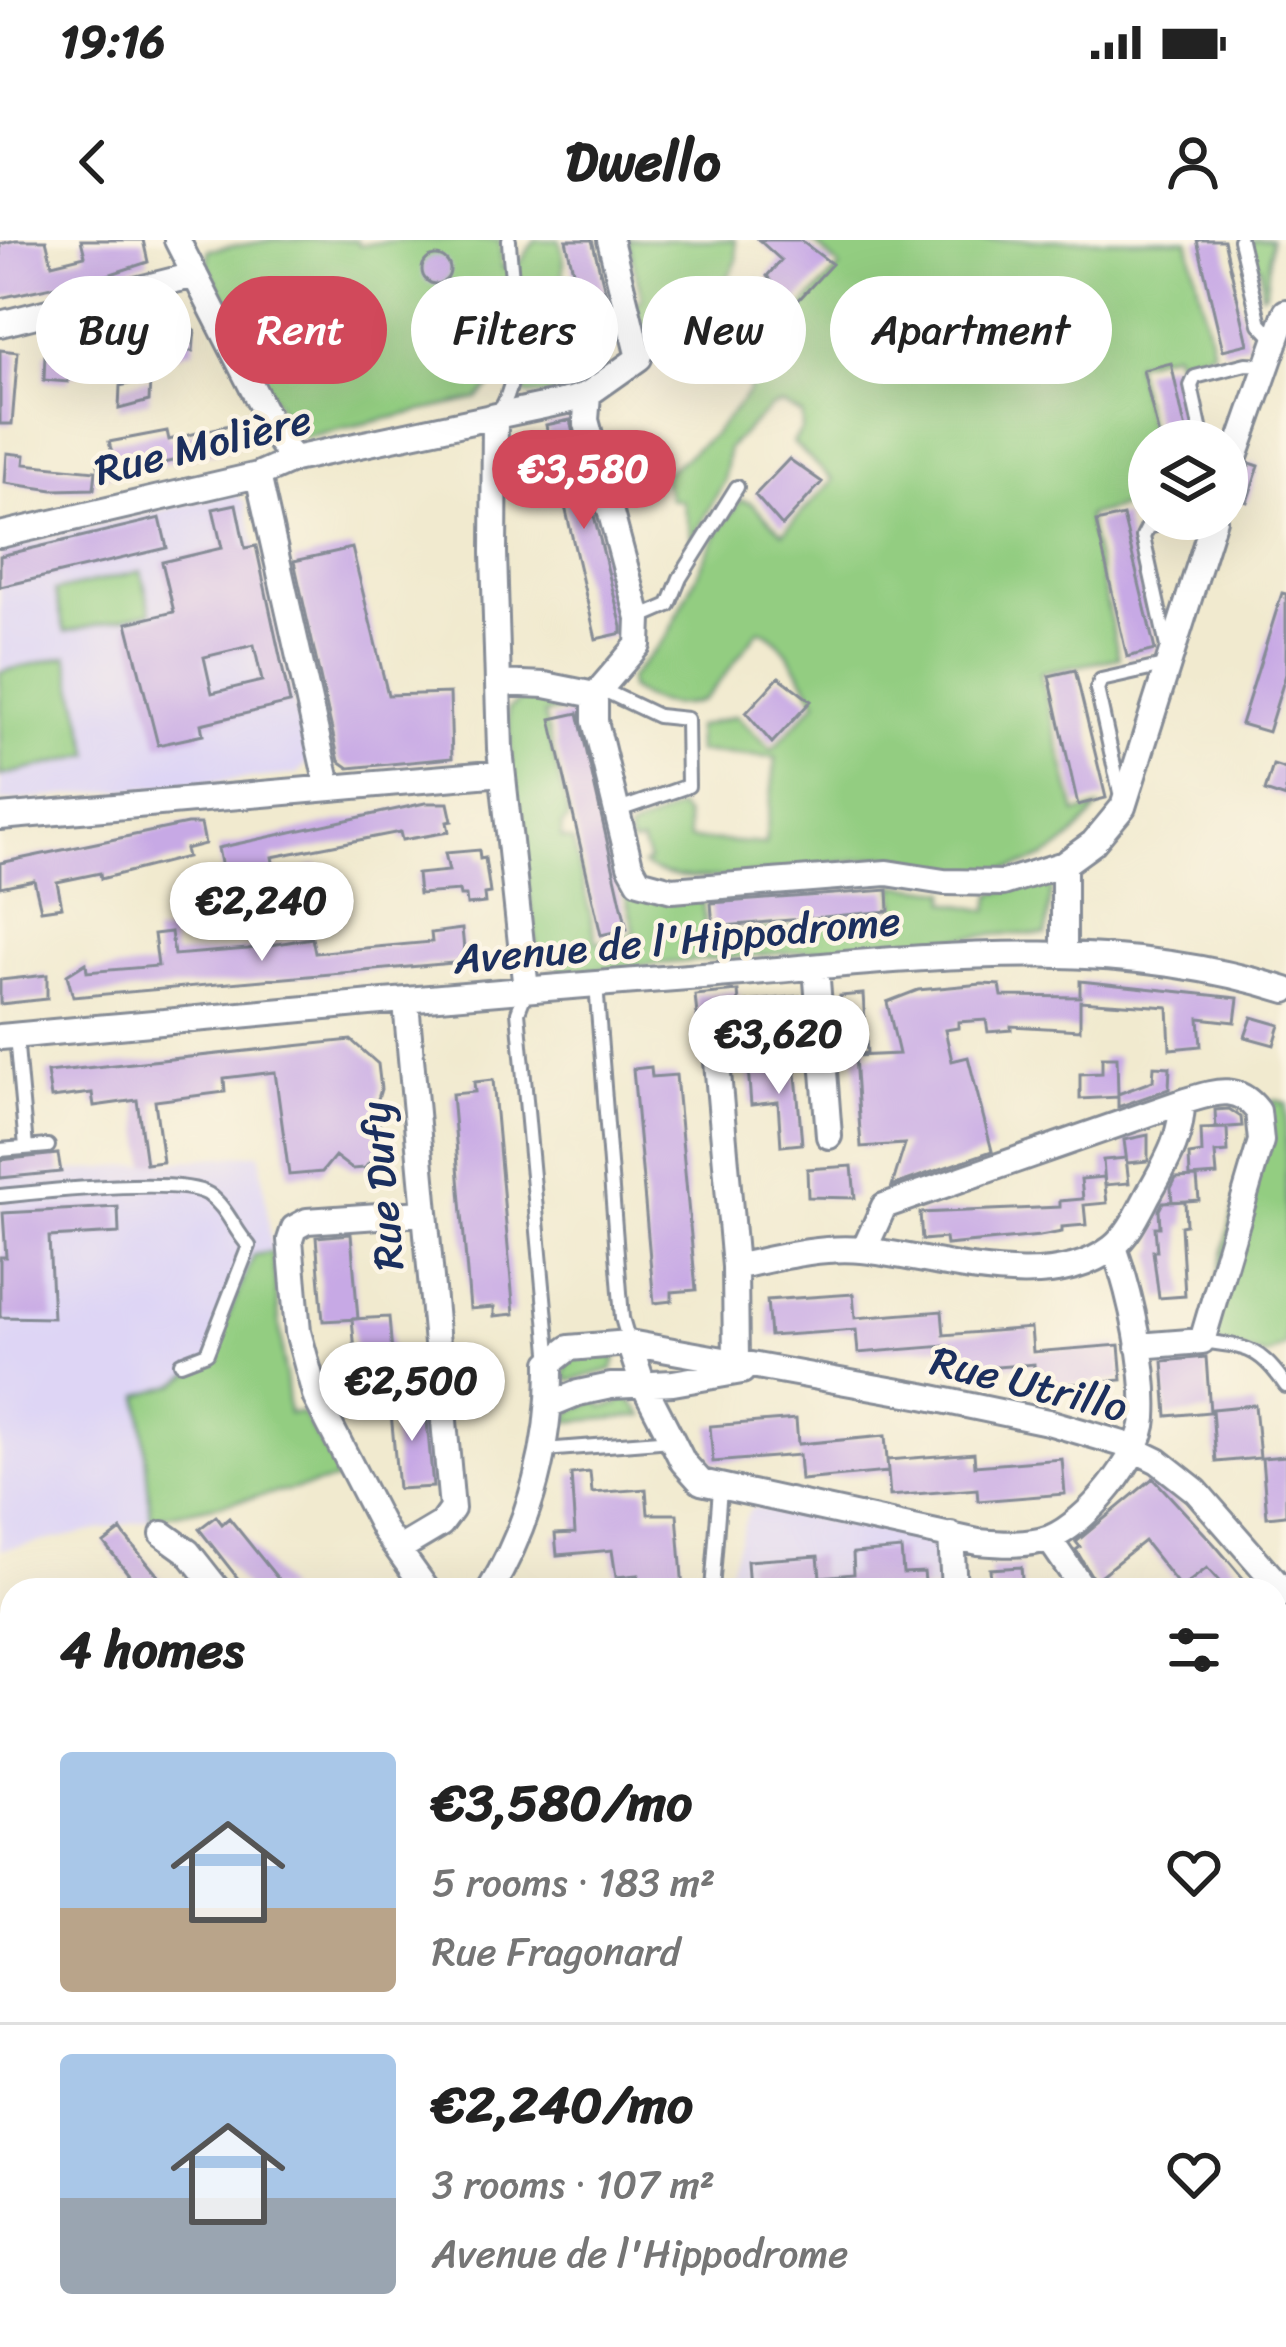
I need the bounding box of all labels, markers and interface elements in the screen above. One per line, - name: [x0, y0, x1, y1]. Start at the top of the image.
- text: 19:16: [60, 2, 165, 82]
- text: Dwello: [565, 114, 721, 210]
- icon: back: [60, 129, 126, 195]
- icon: person: [1160, 129, 1226, 195]
- chip: Buy: [36, 276, 191, 384]
- chip: Rent: [215, 276, 387, 384]
- chip: Filters: [411, 276, 618, 384]
- chip: New: [642, 276, 806, 384]
- chip: Apartment: [830, 276, 1112, 384]
- street label: Rue Molière: [87, 382, 319, 508]
- map controls: [1128, 420, 1248, 540]
- button: layers: [1128, 420, 1248, 540]
- pin: €3,580: [486, 430, 682, 532]
- text: €3,580: [519, 434, 649, 503]
- pin: €2,240: [164, 862, 360, 964]
- text: €2,240: [197, 866, 327, 935]
- street label: Avenue de l'Hippodrome: [449, 884, 904, 996]
- pin: €3,620: [681, 995, 877, 1097]
- text: €3,620: [715, 999, 843, 1068]
- street label: Rue Dufy: [338, 1099, 426, 1273]
- street label: Rue Utrillo: [923, 1324, 1135, 1444]
- pin: €2,500: [314, 1342, 510, 1444]
- text: €2,500: [346, 1346, 478, 1415]
- text: 4 homes: [60, 1605, 244, 1695]
- icon: filters: [1161, 1617, 1227, 1683]
- text: €3,580/mo: [432, 1758, 692, 1848]
- icon: home: [156, 1800, 300, 1944]
- icon: heart: [1161, 1839, 1227, 1905]
- text: 5 rooms · 183 m²: [432, 1848, 715, 1917]
- text: Rue Fragonard: [432, 1917, 680, 1986]
- text: €2,240/mo: [432, 2060, 693, 2150]
- icon: home: [156, 2102, 300, 2246]
- icon: heart: [1161, 2141, 1227, 2207]
- text: 3 rooms · 107 m²: [432, 2150, 715, 2219]
- text: Avenue de l'Hippodrome: [432, 2219, 848, 2288]

